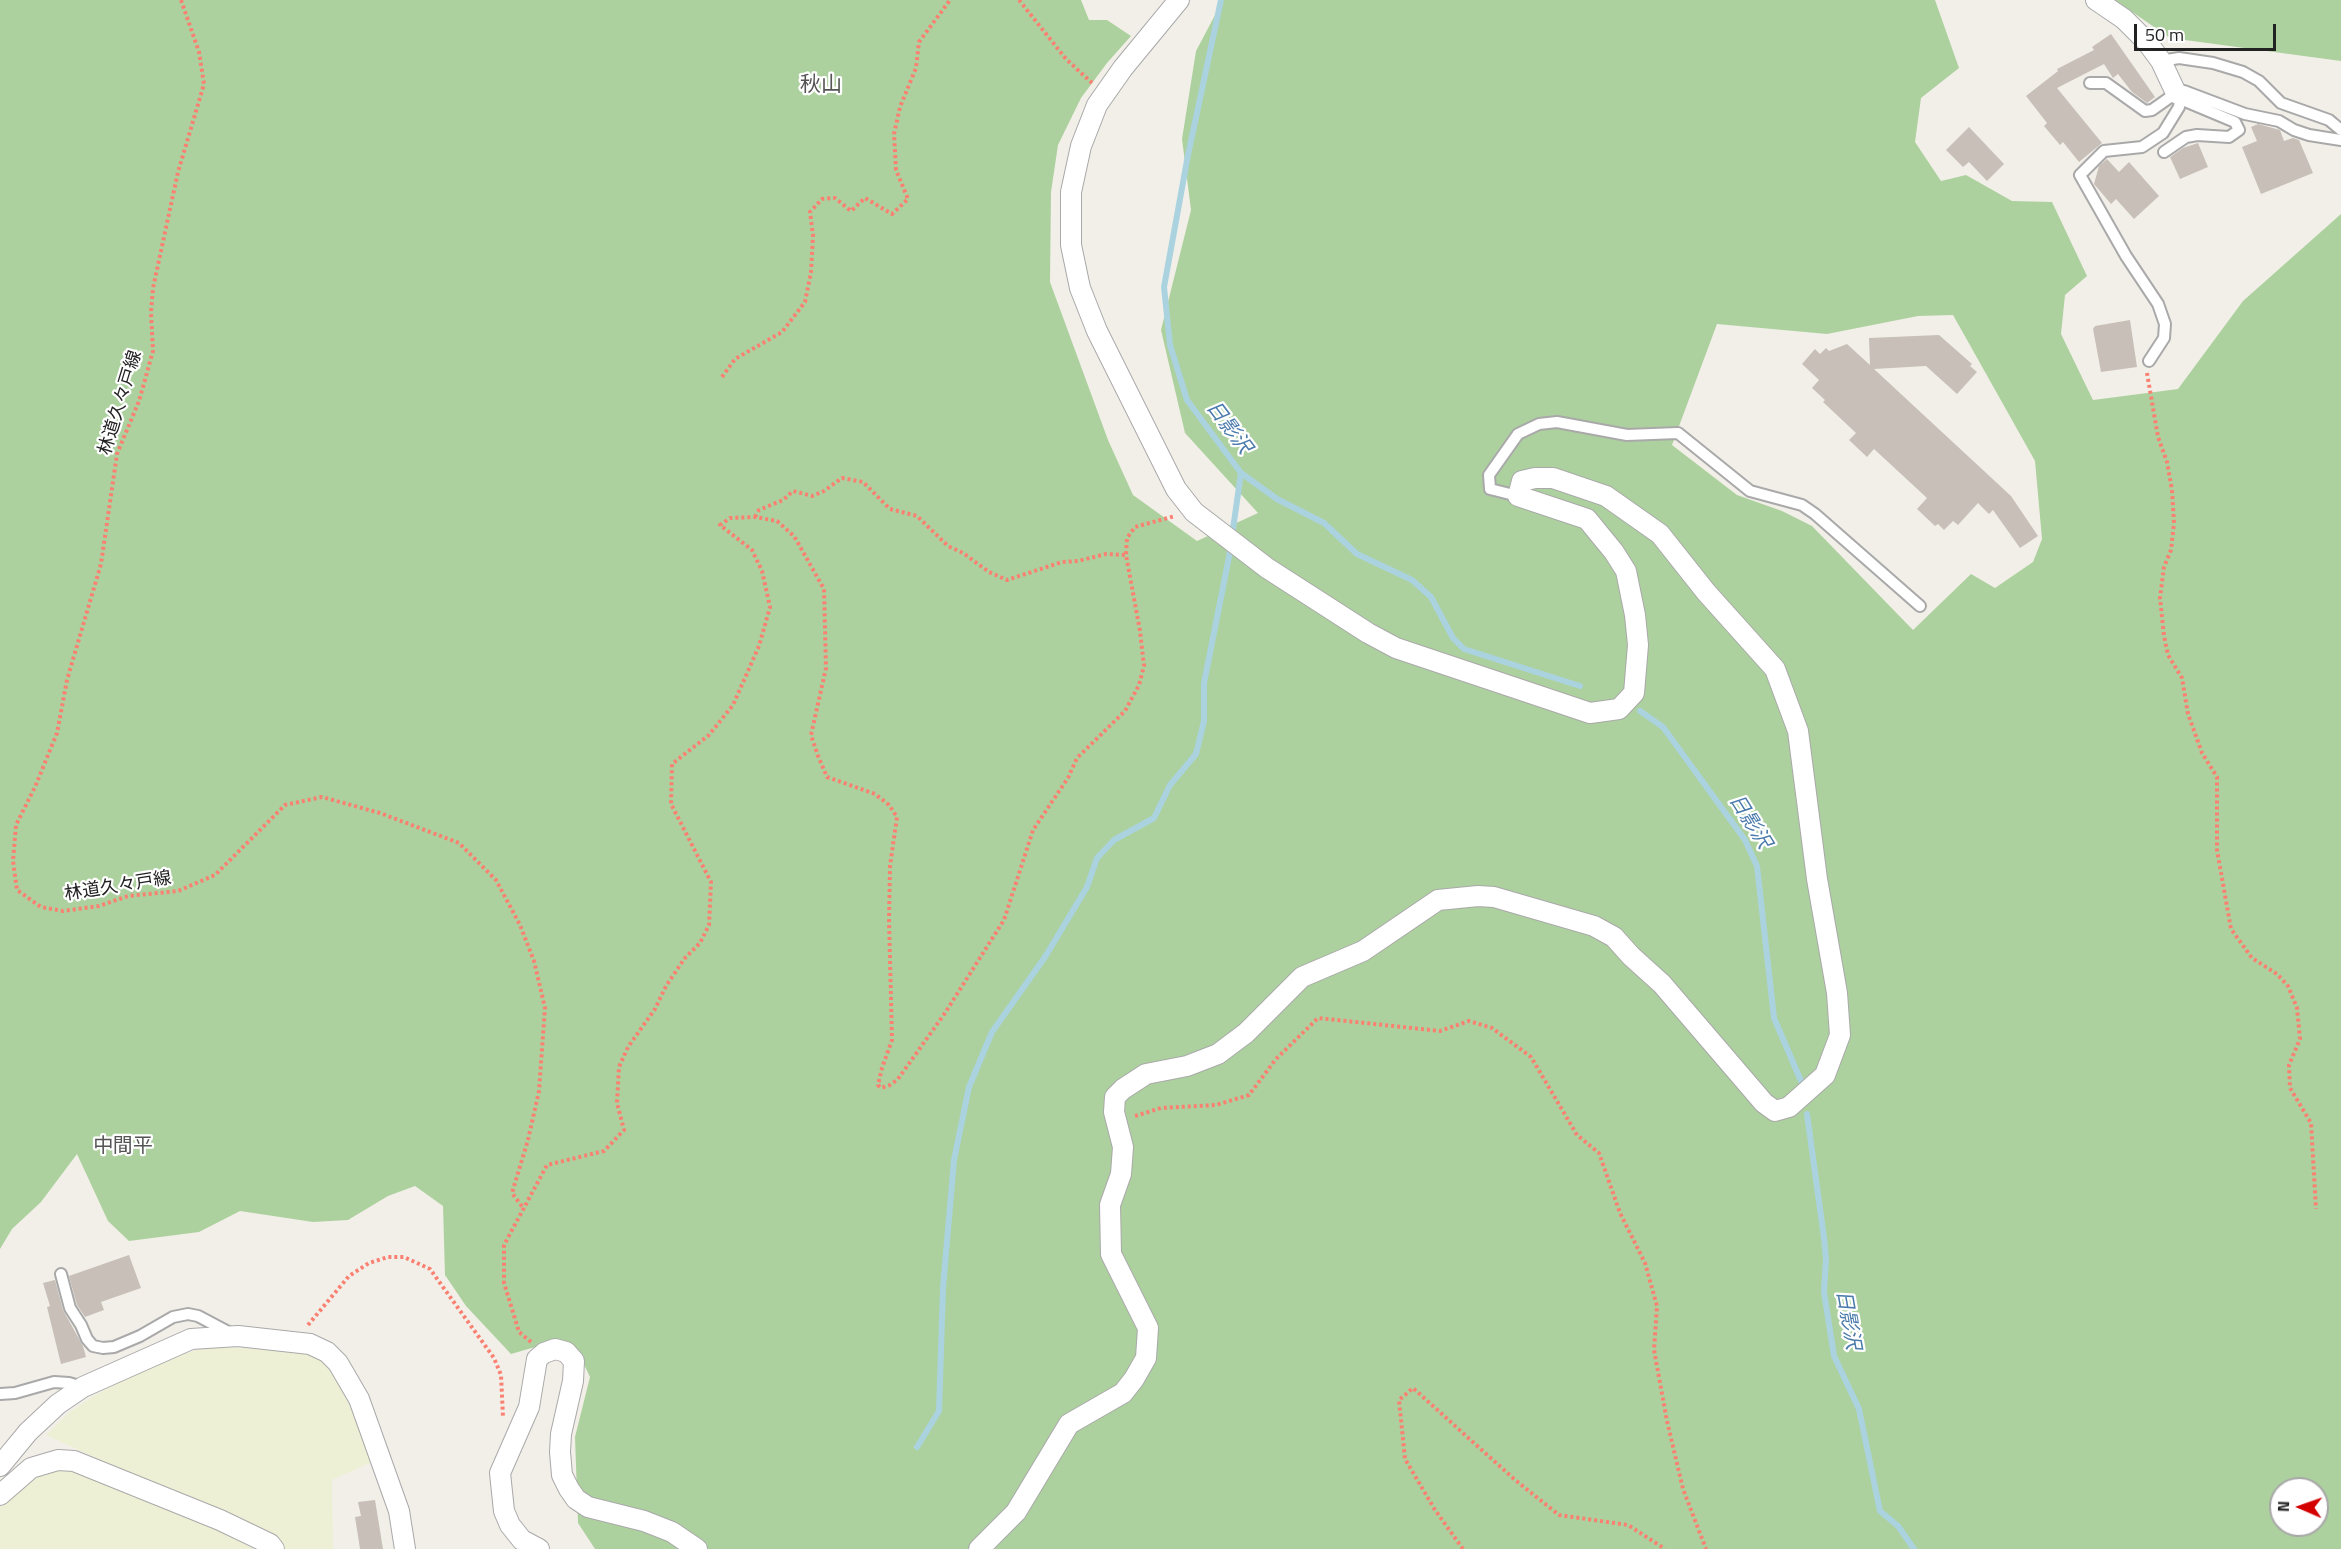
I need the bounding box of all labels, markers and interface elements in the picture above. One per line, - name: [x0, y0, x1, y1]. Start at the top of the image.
- scale bar: [2137, 12, 2280, 50]
- text: 50 m: [2145, 21, 2184, 48]
- district label: 秋山: [800, 73, 842, 99]
- street label: 林道久々戸線: [95, 348, 147, 458]
- water label: 日影沢: [1200, 397, 1256, 459]
- water label: 日影沢: [1723, 790, 1775, 854]
- street label: 林道久々戸線: [63, 868, 173, 906]
- district label: 中間平: [93, 1135, 153, 1159]
- water label: 日影沢: [1830, 1288, 1864, 1352]
- north arrow: [2269, 1477, 2329, 1537]
- text: N: [2271, 1500, 2295, 1512]

